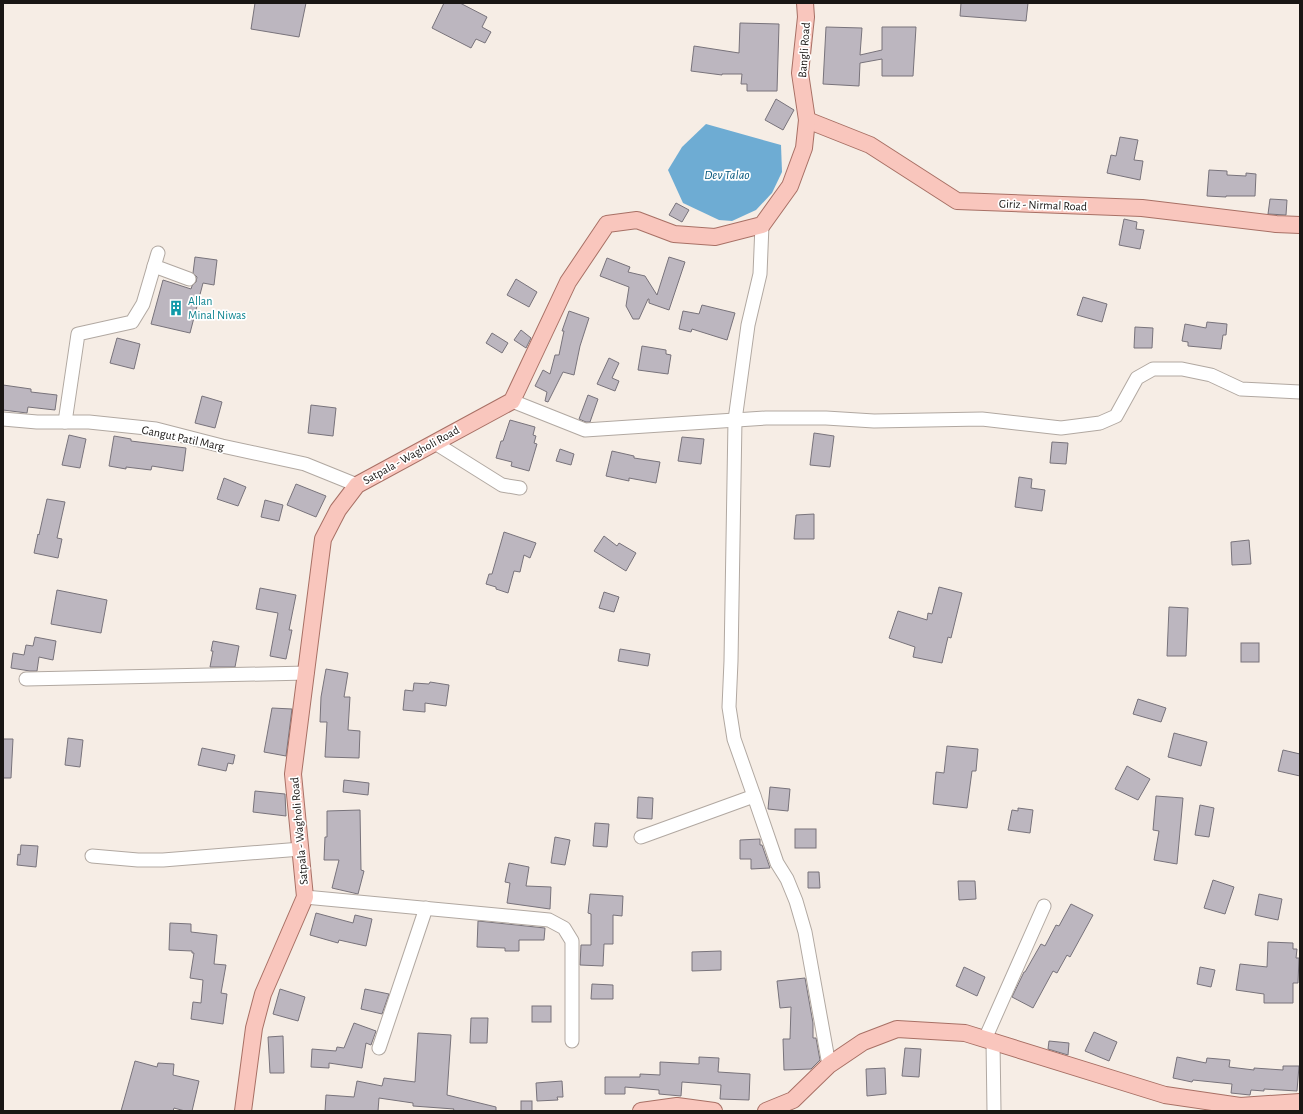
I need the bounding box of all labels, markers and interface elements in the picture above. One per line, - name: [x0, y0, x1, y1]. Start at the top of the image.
- street label: Bangli Road: [796, 22, 812, 78]
- water label: Dev Talao: [704, 169, 750, 182]
- street label: Giriz - Nirmal Road: [999, 197, 1087, 213]
- place label: Allan Minal Niwas: [188, 295, 246, 321]
- building icon: Allan Minal Niwas: [167, 299, 185, 317]
- street label: Gangut Patil Marg: [141, 423, 226, 453]
- street label: Satpala - Wagholi Road: [361, 424, 461, 486]
- street label: Satpala - Wagholi Road: [288, 777, 310, 885]

